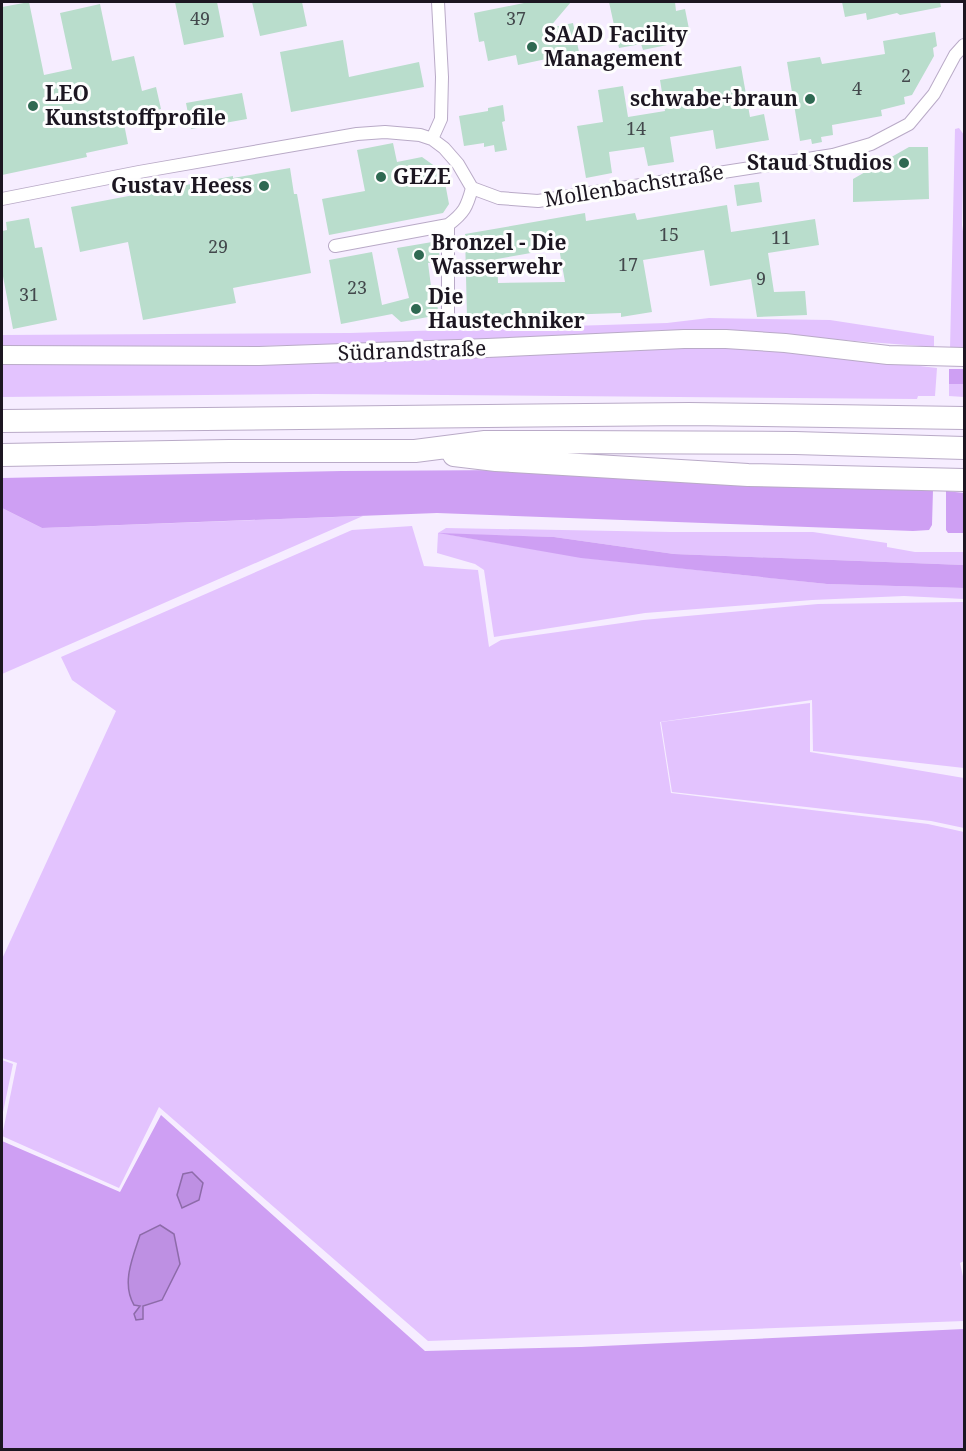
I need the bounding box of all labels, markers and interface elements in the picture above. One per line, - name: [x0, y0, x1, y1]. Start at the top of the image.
- house number: 49: [190, 6, 210, 30]
- house number: 37: [506, 6, 526, 30]
- place label: SAAD Facility Management: [544, 20, 688, 72]
- marker: SAAD Facility Management: [525, 40, 539, 54]
- house number: 2: [901, 63, 911, 87]
- house number: 4: [852, 76, 862, 100]
- place label: LEO Kunststoffprofile: [45, 79, 226, 131]
- place label: schwabe+braun: [630, 84, 798, 112]
- marker: schwabe+braun: [803, 92, 817, 106]
- marker: LEO Kunststoffprofile: [26, 99, 40, 113]
- house number: 14: [626, 116, 646, 140]
- place label: Staud Studios: [747, 148, 892, 176]
- marker: Staud Studios: [897, 156, 911, 170]
- street label: Mollenbachstraße: [542, 157, 725, 213]
- place label: GEZE: [393, 162, 451, 190]
- marker: GEZE: [374, 170, 388, 184]
- place label: Gustav Heess: [111, 171, 252, 199]
- marker: Gustav Heess: [257, 179, 271, 193]
- house number: 15: [659, 222, 679, 246]
- house number: 11: [771, 225, 791, 249]
- place label: Bronzel - Die Wasserwehr: [431, 228, 566, 280]
- house number: 29: [208, 234, 228, 258]
- marker: Bronzel - Die Wasserwehr: [412, 248, 426, 262]
- house number: 17: [618, 252, 638, 276]
- house number: 9: [756, 266, 766, 290]
- house number: 23: [347, 275, 367, 299]
- house number: 31: [19, 282, 39, 306]
- place label: Die Haustechniker: [428, 282, 585, 334]
- marker: Die Haustechniker: [409, 302, 423, 316]
- street label: Südrandstraße: [337, 333, 487, 367]

